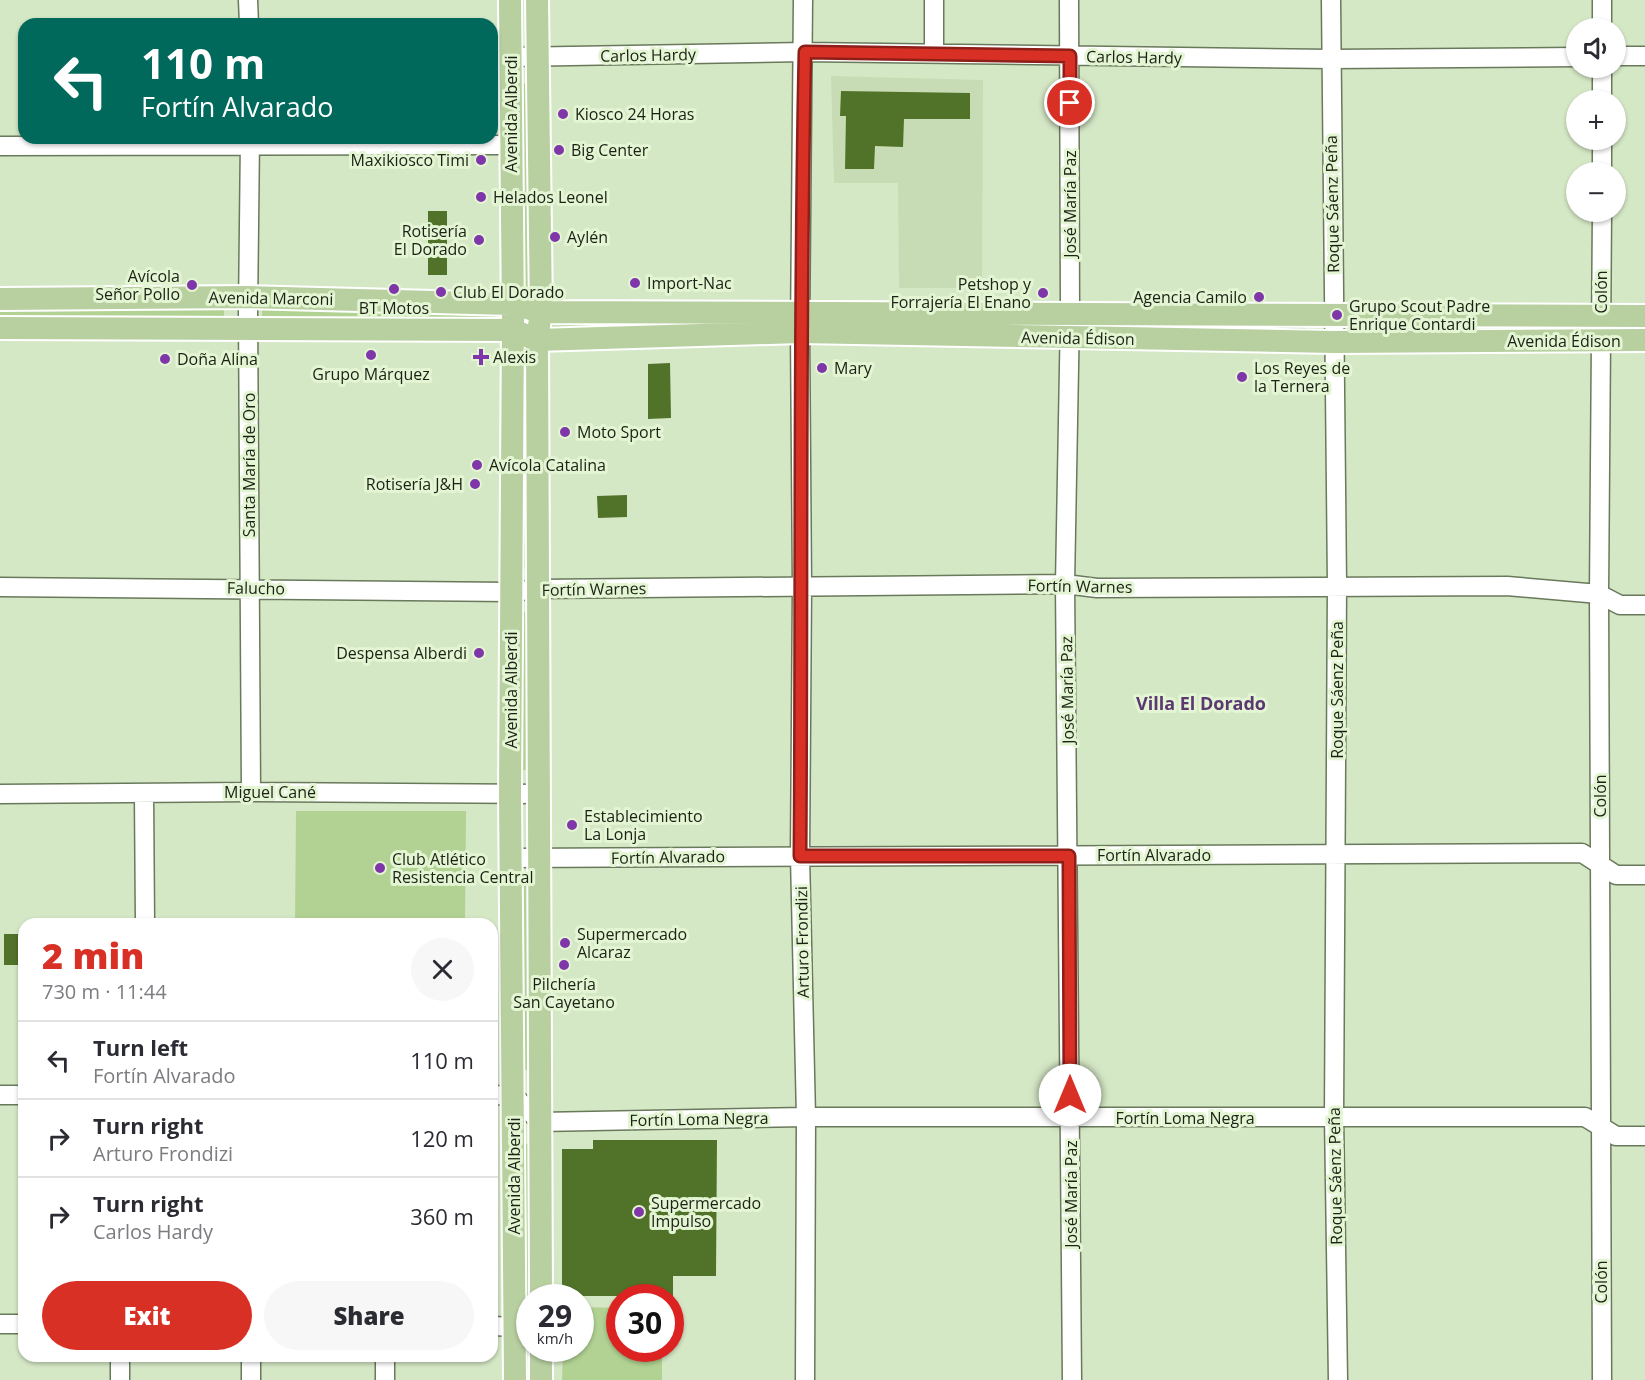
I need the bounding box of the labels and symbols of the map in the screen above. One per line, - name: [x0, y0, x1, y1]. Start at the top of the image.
- street label: Carlos Hardy: [600, 43, 697, 67]
- street label: Carlos Hardy: [1086, 45, 1183, 69]
- street label: Avenida Alberdi: [500, 55, 522, 173]
- pin: [1044, 77, 1095, 128]
- place label: Kiosco 24 Horas: [575, 103, 694, 125]
- marker: Kiosco 24 Horas: [556, 107, 570, 121]
- street label: Roque Sáenz Peña: [1320, 135, 1344, 273]
- place label: Big Center: [571, 139, 649, 161]
- marker: Big Center: [552, 143, 566, 157]
- place label: Maxikiosco Timi: [350, 149, 469, 171]
- street label: José María Paz: [1059, 150, 1081, 260]
- marker: Maxikiosco Timi: [474, 153, 488, 167]
- place label: Helados Leonel: [493, 186, 608, 208]
- marker: Helados Leonel: [474, 190, 488, 204]
- place label: Rotisería El Dorado: [394, 220, 467, 260]
- place label: Aylén: [567, 226, 608, 248]
- marker: Aylén: [548, 230, 562, 244]
- marker: Rotisería El Dorado: [472, 233, 486, 247]
- place label: Avícola Señor Pollo: [95, 265, 180, 305]
- street label: Colón: [1590, 270, 1612, 314]
- place label: Import-Nac: [647, 272, 732, 294]
- place label: Petshop y Forrajería El Enano: [890, 273, 1032, 313]
- marker: Import-Nac: [628, 276, 642, 290]
- marker: Avícola Señor Pollo: [185, 278, 199, 292]
- place label: Club El Dorado: [453, 281, 564, 303]
- marker: BT Motos: [387, 282, 401, 296]
- marker: Club El Dorado: [434, 285, 448, 299]
- street label: Avenida Marconi: [208, 286, 334, 310]
- marker: Petshop y Forrajería El Enano: [1036, 286, 1050, 300]
- place label: Agencia Camilo: [1133, 286, 1247, 308]
- marker: Agencia Camilo: [1252, 290, 1266, 304]
- place label: Grupo Scout Padre Enrique Contardi: [1349, 295, 1490, 335]
- place label: BT Motos: [359, 297, 429, 319]
- marker: Grupo Scout Padre Enrique Contardi: [1330, 308, 1344, 322]
- street label: Avenida Édison: [1021, 326, 1135, 350]
- street label: Avenida Édison: [1507, 330, 1621, 352]
- place label: Alexis: [493, 346, 536, 368]
- place label: Doña Alina: [177, 348, 258, 370]
- marker: Grupo Márquez: [364, 348, 378, 362]
- marker: Alexis: [474, 350, 488, 364]
- marker: Doña Alina: [158, 352, 172, 366]
- place label: Mary: [834, 357, 873, 379]
- place label: Los Reyes de la Ternera: [1254, 357, 1350, 397]
- marker: Mary: [815, 361, 829, 375]
- place label: Grupo Márquez: [312, 363, 430, 385]
- marker: Los Reyes de la Ternera: [1235, 370, 1249, 384]
- street label: Santa María de Oro: [238, 393, 260, 537]
- place label: Moto Sport: [577, 421, 661, 443]
- marker: Moto Sport: [558, 425, 572, 439]
- place label: Avícola Catalina: [489, 454, 606, 476]
- marker: Avícola Catalina: [470, 458, 484, 472]
- place label: Rotisería J&H: [366, 473, 463, 495]
- marker: Rotisería J&H: [468, 477, 482, 491]
- street label: Fortín Warnes: [1027, 574, 1133, 598]
- street label: Falucho: [227, 576, 285, 600]
- street label: Fortín Warnes: [541, 577, 647, 601]
- street label: Roque Sáenz Peña: [1326, 621, 1348, 759]
- street label: Avenida Alberdi: [500, 631, 522, 749]
- street label: José María Paz: [1055, 636, 1079, 746]
- place label: Despensa Alberdi: [336, 642, 467, 664]
- marker: Despensa Alberdi: [472, 646, 486, 660]
- district label: Villa El Dorado: [1136, 691, 1266, 715]
- street label: Colón: [1589, 774, 1611, 818]
- street label: Miguel Cané: [224, 781, 316, 803]
- place label: Establecimiento La Lonja: [584, 805, 703, 845]
- marker: Establecimiento La Lonja: [565, 818, 579, 832]
- street label: Fortín Alvarado: [1097, 844, 1211, 866]
- street label: Fortín Alvarado: [611, 845, 725, 869]
- place label: Club Atlético Resistencia Central: [392, 848, 533, 888]
- marker: Club Atlético Resistencia Central: [373, 861, 387, 875]
- street label: Arturo Frondizi: [790, 886, 814, 998]
- place label: Supermercado Alcaraz: [577, 923, 687, 963]
- marker: Supermercado Alcaraz: [558, 936, 572, 950]
- marker: Pilchería San Cayetano: [557, 958, 571, 972]
- place label: Pilchería San Cayetano: [513, 973, 615, 1013]
- position arrow: [1038, 1063, 1102, 1127]
- street label: Fortín Loma Negra: [629, 1107, 769, 1131]
- street label: Fortín Loma Negra: [1115, 1107, 1255, 1129]
- street label: Roque Sáenz Peña: [1323, 1107, 1347, 1245]
- street label: Avenida Alberdi: [503, 1117, 525, 1235]
- street label: José María Paz: [1060, 1140, 1082, 1250]
- place label: Supermercado Impulso: [651, 1192, 761, 1232]
- marker: Supermercado Impulso: [632, 1205, 646, 1219]
- street label: Colón: [1590, 1260, 1612, 1304]
- speed limit sign: 30: [606, 1284, 684, 1362]

